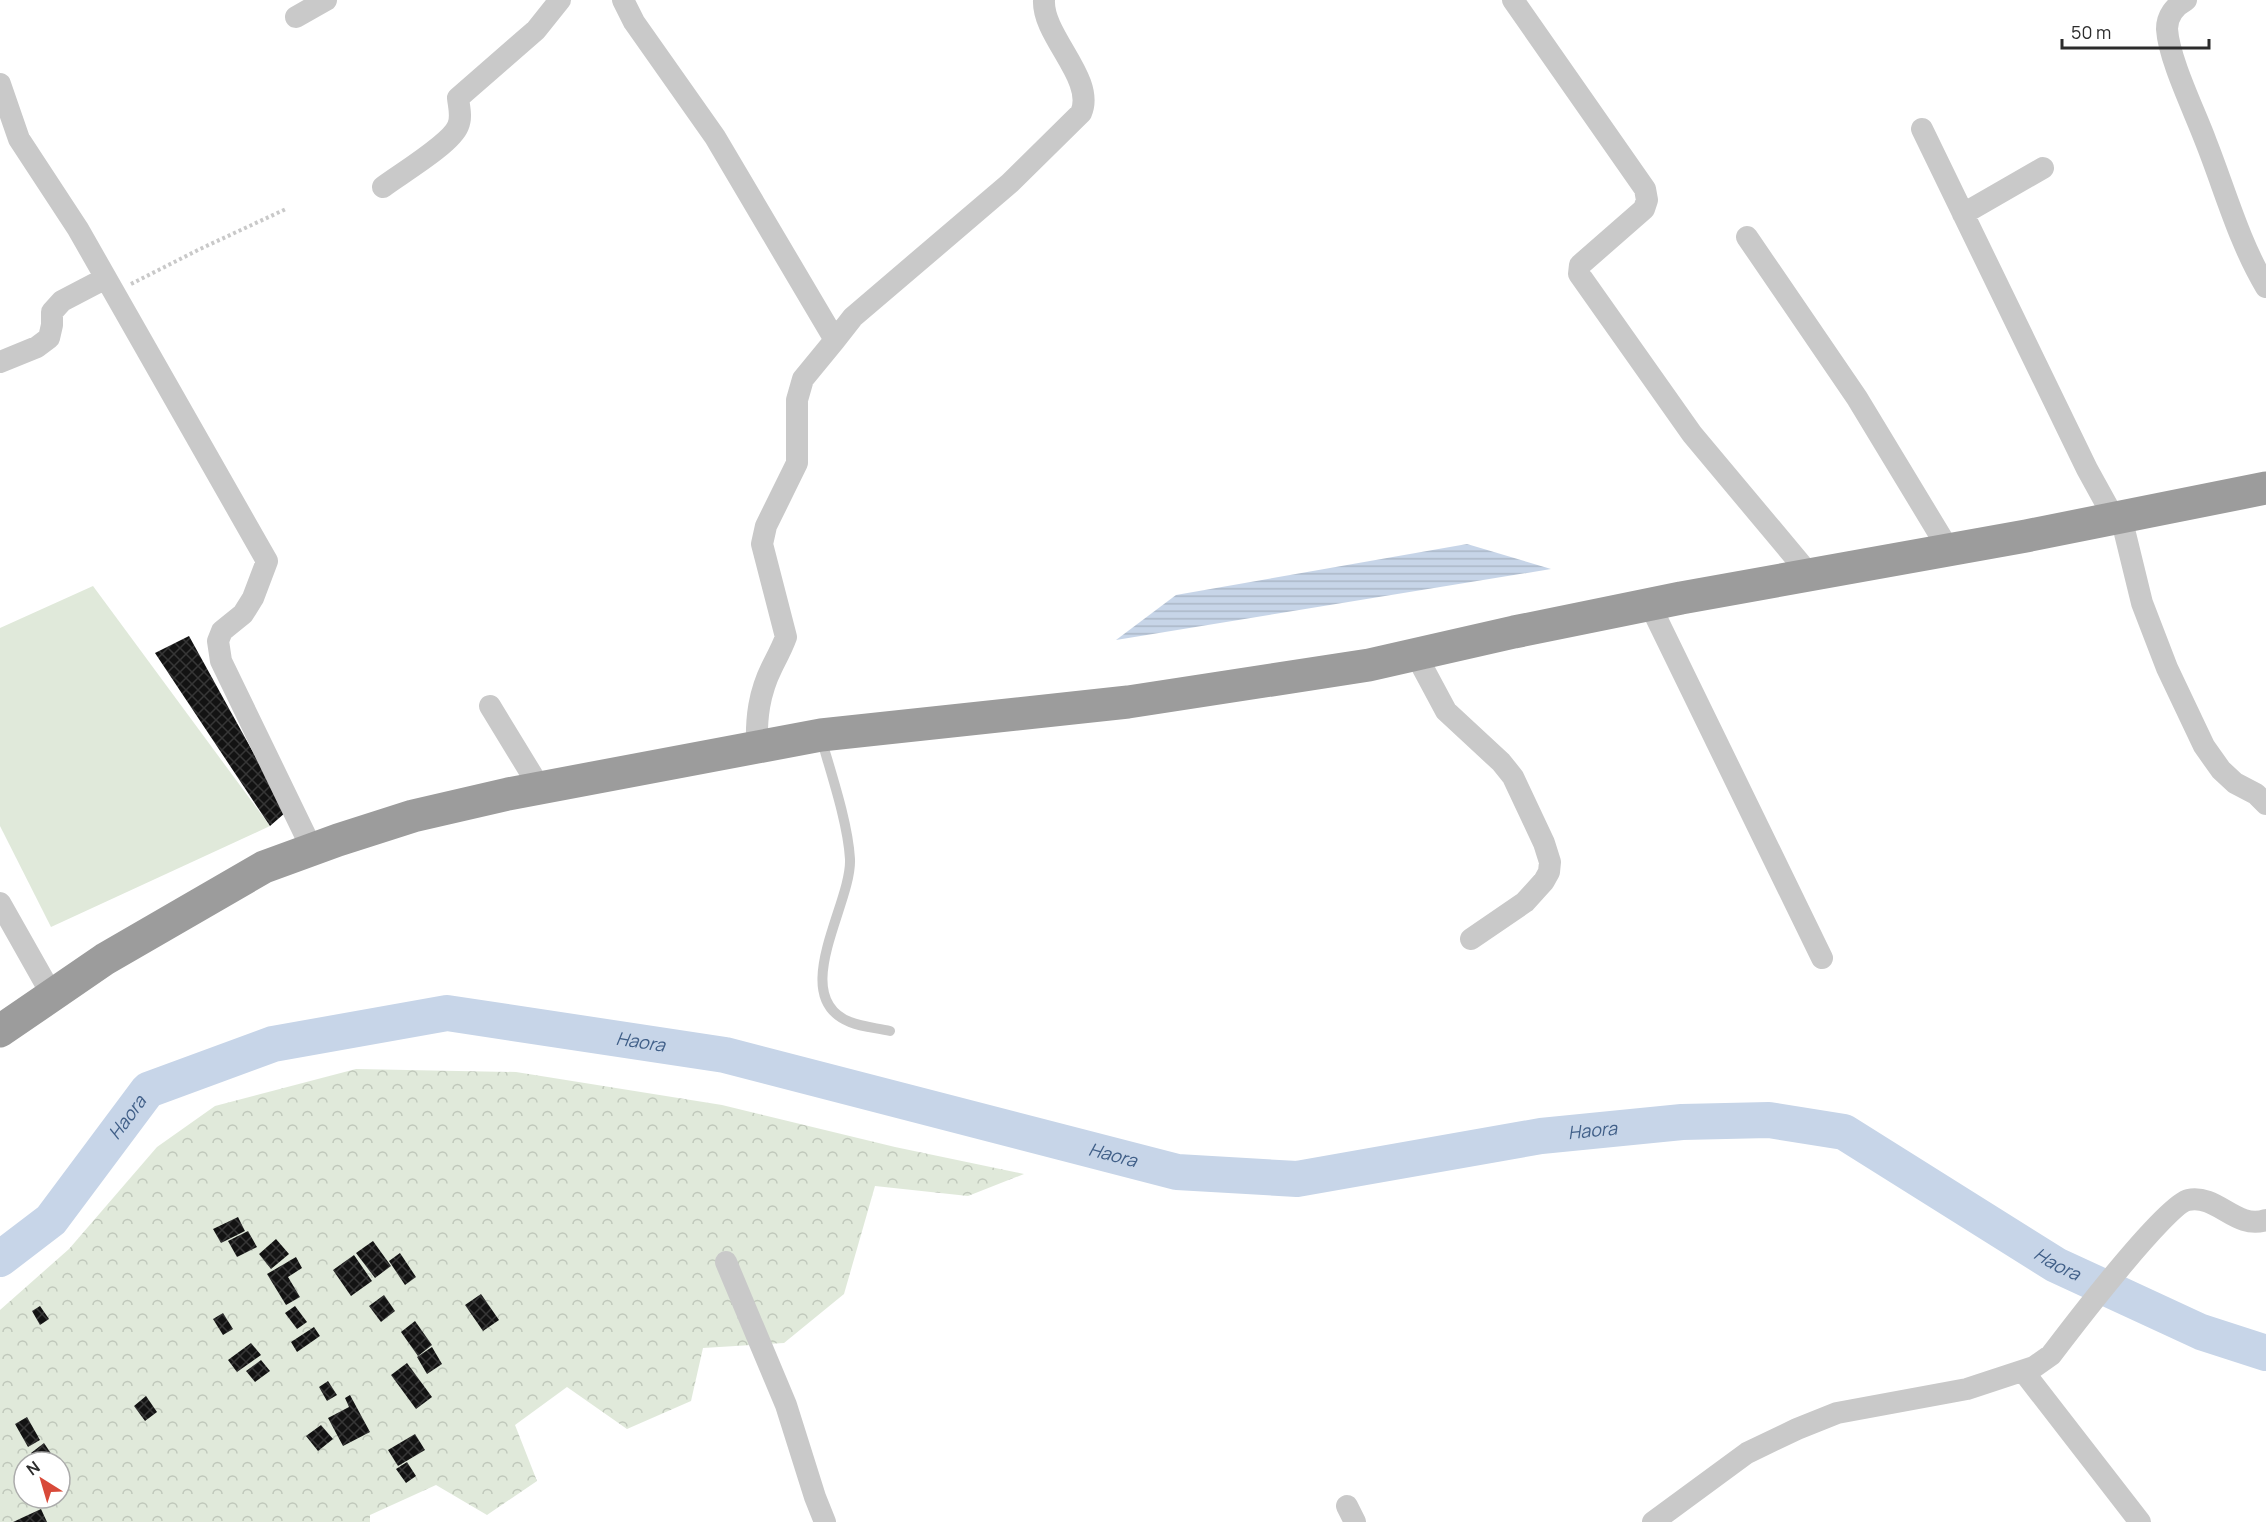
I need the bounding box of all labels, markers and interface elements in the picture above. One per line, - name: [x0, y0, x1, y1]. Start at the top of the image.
- scale bar: [2062, 12, 2209, 50]
- text: 50 m: [2071, 20, 2111, 44]
- water label: Haora: [615, 1026, 668, 1057]
- water label: Haora: [102, 1089, 152, 1144]
- water label: Haora: [1567, 1115, 1619, 1144]
- water label: Haora: [1086, 1137, 1141, 1172]
- water label: Haora: [2030, 1241, 2085, 1286]
- north arrow: [12, 1450, 72, 1510]
- text: N: [22, 1456, 44, 1480]

